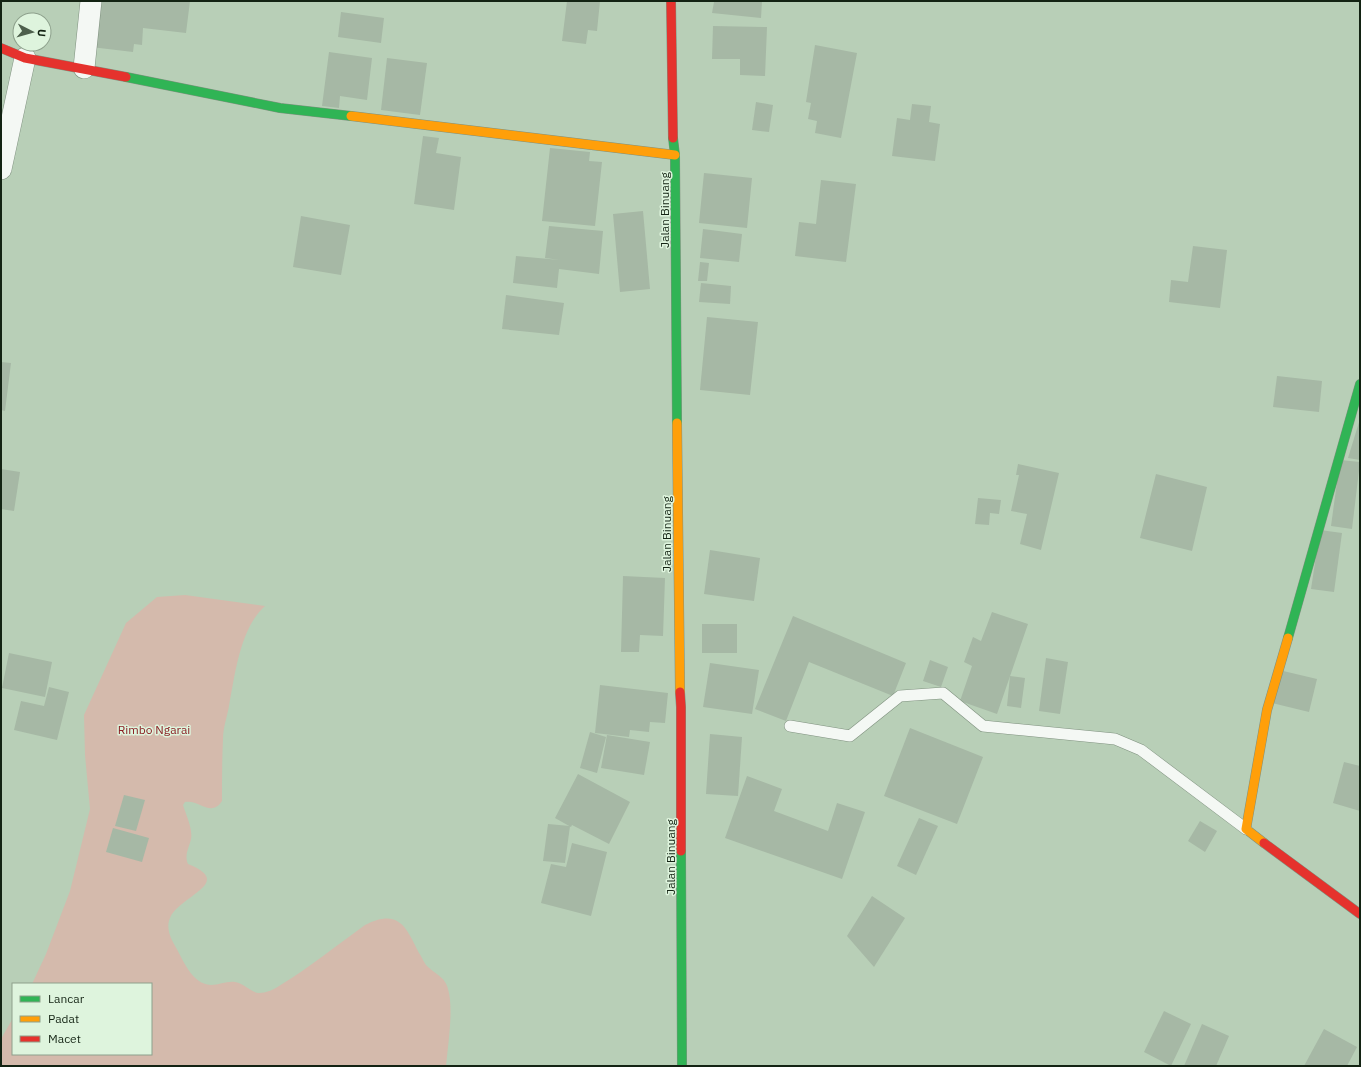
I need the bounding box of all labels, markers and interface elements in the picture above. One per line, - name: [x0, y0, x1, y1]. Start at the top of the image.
- north arrow: [12, 12, 52, 52]
- text: U: [35, 29, 49, 38]
- street label: Jalan Binuang: [657, 171, 672, 248]
- street label: Jalan Binuang: [659, 495, 674, 572]
- park label: Rimbo Ngarai: [118, 722, 190, 737]
- street label: Jalan Binuang: [663, 818, 678, 895]
- legend: [12, 983, 152, 1055]
- text: Lancar: [48, 991, 85, 1006]
- text: Padat: [48, 1011, 79, 1026]
- text: Macet: [48, 1031, 81, 1046]

